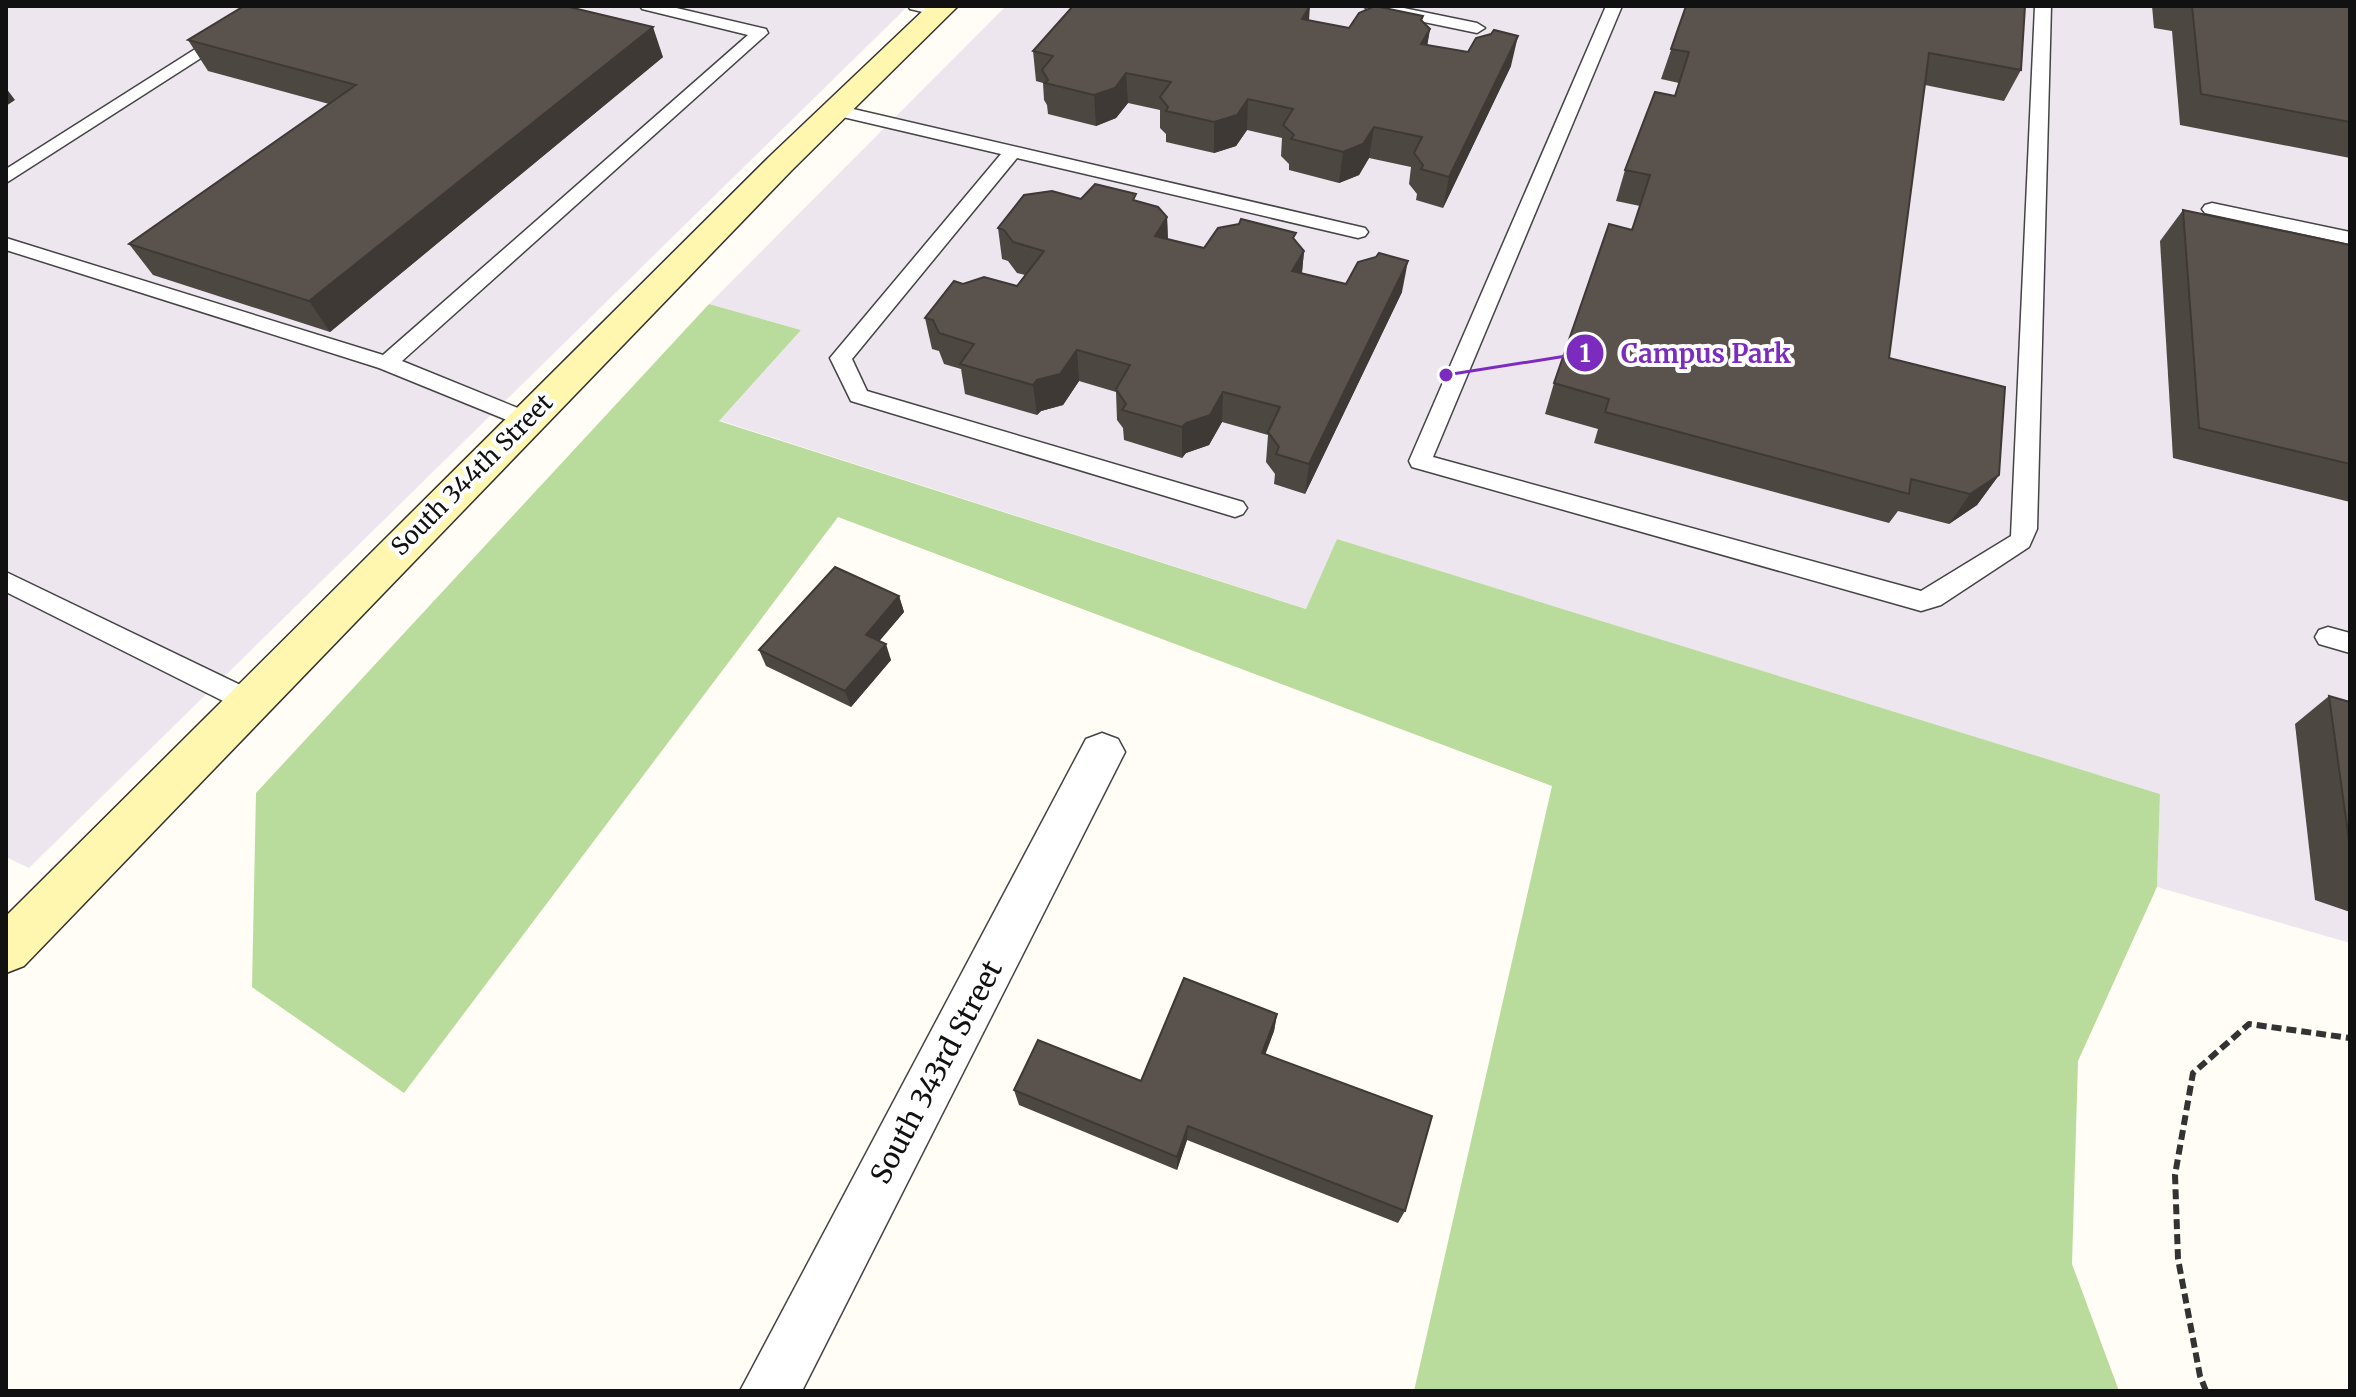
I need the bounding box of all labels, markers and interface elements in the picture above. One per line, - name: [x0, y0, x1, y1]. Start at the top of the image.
- callout: Campus Park: [1565, 328, 1807, 378]
- text: Campus Park: [1621, 337, 1791, 370]
- text: 1: [1579, 338, 1591, 369]
- street label: South 344th Street: [384, 387, 559, 562]
- street label: South 343rd Street: [862, 954, 1010, 1190]

